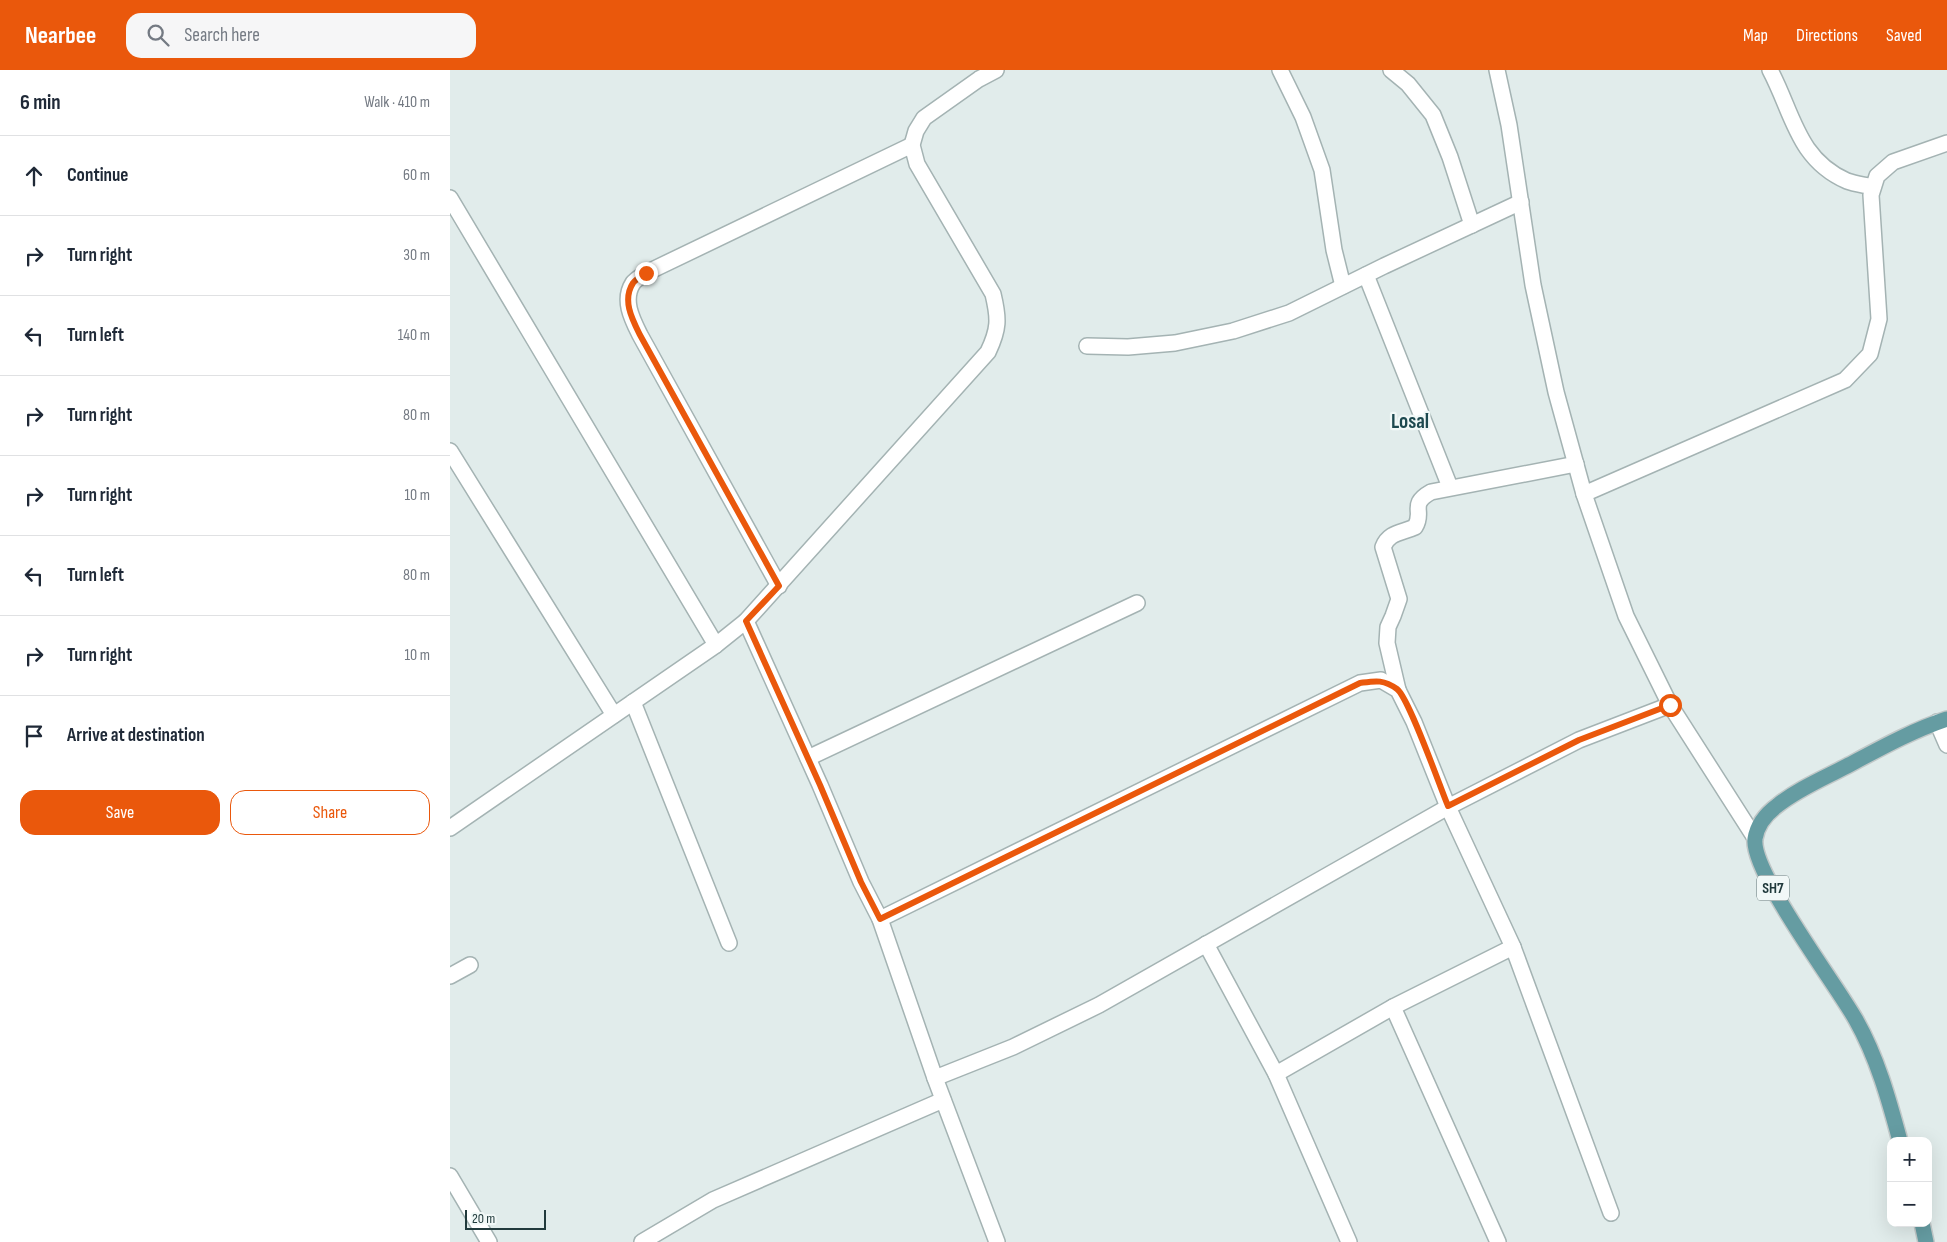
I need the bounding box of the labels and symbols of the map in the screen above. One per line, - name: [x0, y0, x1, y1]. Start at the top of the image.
- route end: [635, 262, 658, 285]
- district label: Losal: [1391, 409, 1429, 434]
- route start: [1659, 694, 1682, 717]
- road number: SH7: [1757, 876, 1789, 900]
- scale bar: [465, 1207, 546, 1230]

